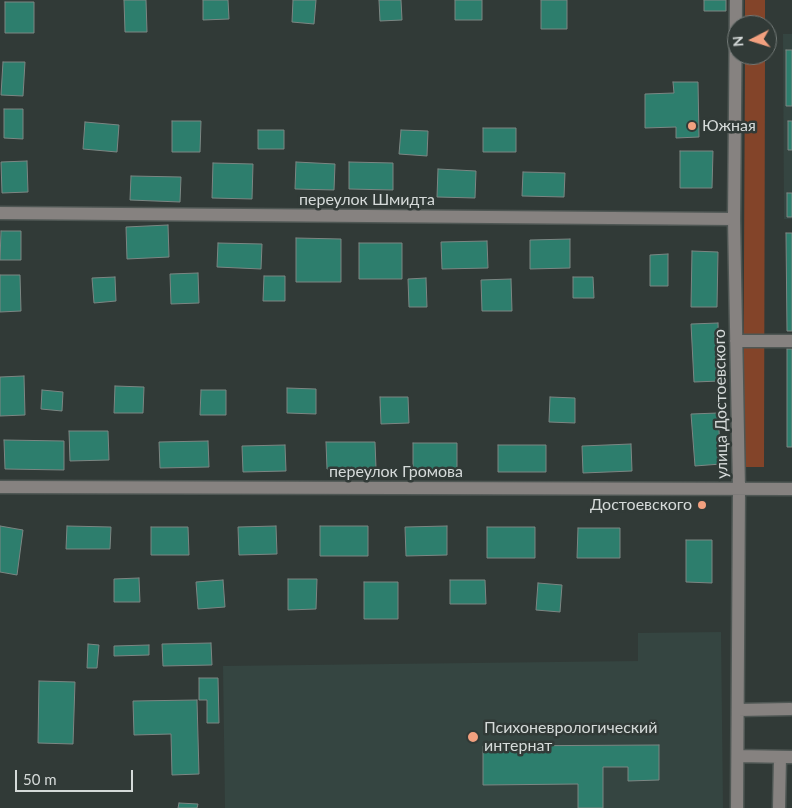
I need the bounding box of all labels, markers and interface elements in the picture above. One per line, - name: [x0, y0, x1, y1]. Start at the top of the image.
- north arrow: [727, 15, 777, 65]
- text: N: [729, 35, 746, 47]
- place label: Южная: [702, 116, 756, 136]
- marker: Южная: [686, 120, 698, 132]
- street label: переулок Шмидта: [299, 190, 435, 210]
- street label: улица Достоевского: [710, 329, 732, 479]
- street label: переулок Громова: [329, 462, 463, 482]
- place label: Достоевского: [590, 495, 692, 515]
- marker: Достоевского: [696, 499, 708, 511]
- place label: Психоневрологический интернат: [484, 718, 658, 756]
- marker: Психоневрологический интернат: [466, 730, 480, 744]
- scale bar: [18, 760, 135, 792]
- text: 50 m: [23, 770, 57, 788]

